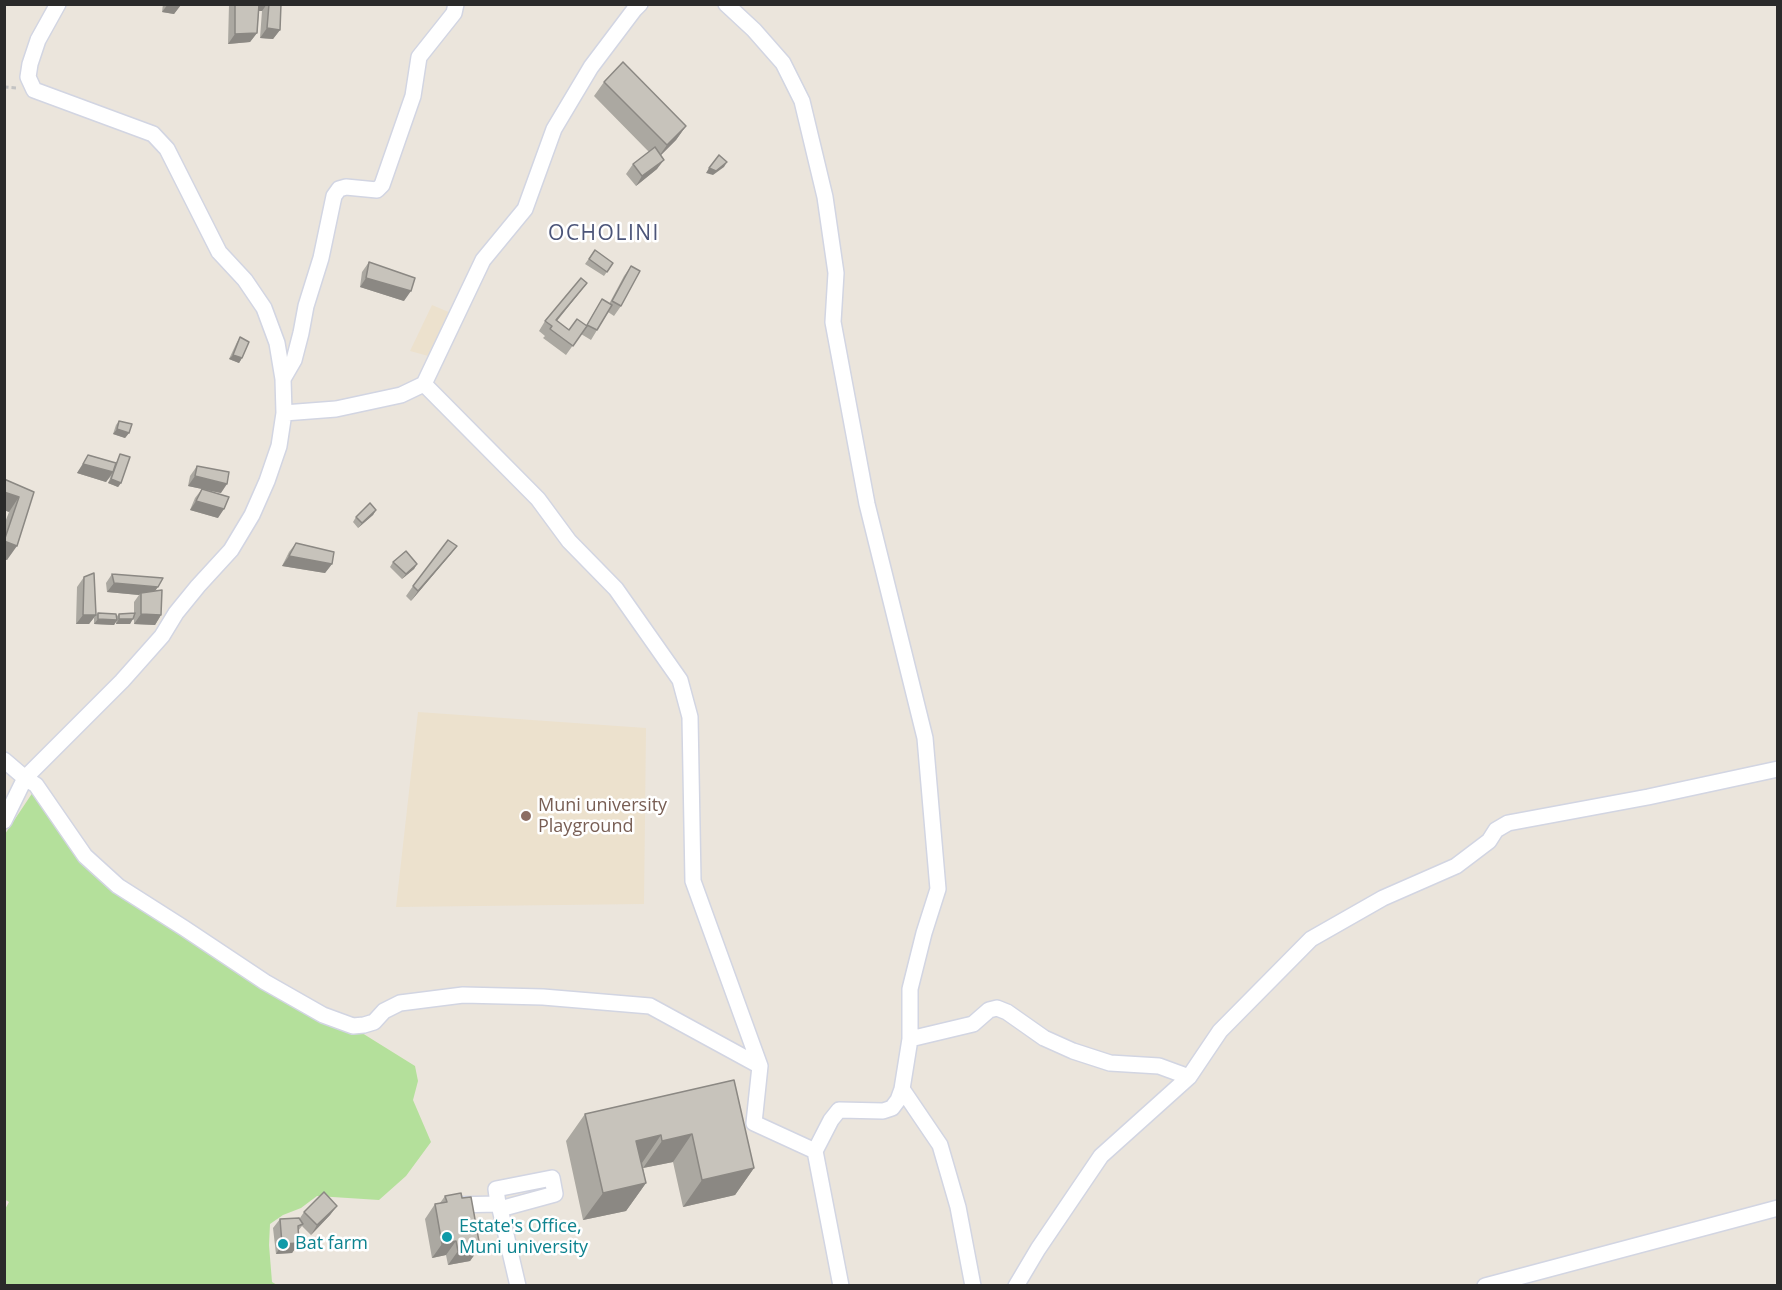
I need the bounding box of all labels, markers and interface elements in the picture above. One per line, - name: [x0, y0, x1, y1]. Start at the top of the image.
- district label: OCHOLINI: [548, 221, 660, 247]
- place label: Muni university Playground: [538, 795, 667, 838]
- marker: Muni university Playground: [519, 809, 533, 823]
- place label: Estate's Office, Muni university: [459, 1216, 588, 1258]
- marker: Estate's Office, Muni university: [440, 1230, 454, 1244]
- place label: Bat farm: [295, 1233, 368, 1255]
- marker: Bat farm: [276, 1237, 290, 1251]

